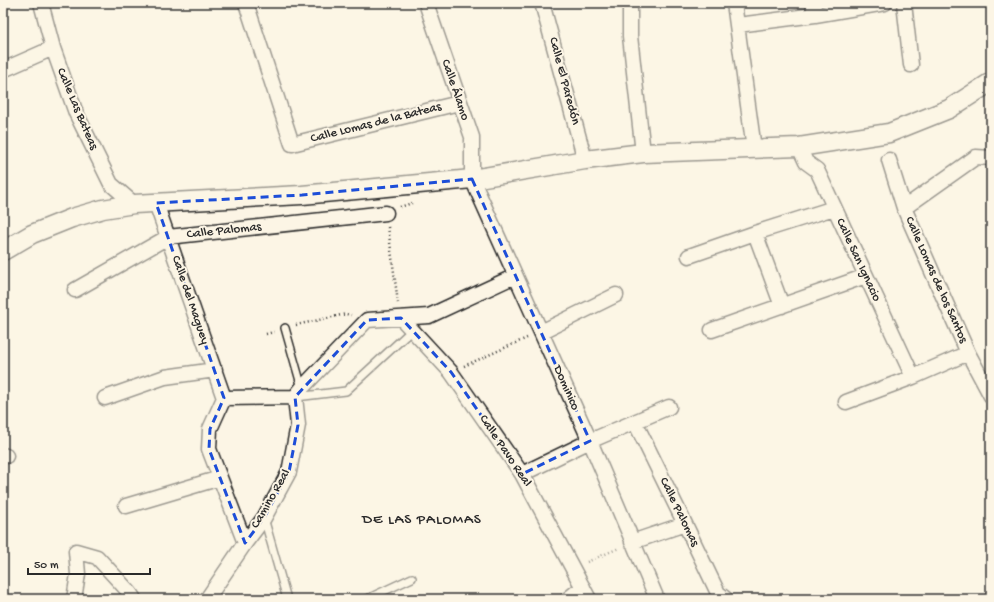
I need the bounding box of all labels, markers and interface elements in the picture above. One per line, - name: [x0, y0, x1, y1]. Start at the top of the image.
- street label: Calle El Paredón: [545, 36, 583, 127]
- street label: Calle Álamo: [438, 57, 473, 123]
- street label: Calle Las Bateas: [53, 66, 101, 153]
- street label: Calle Lomas de la Bateas: [309, 99, 444, 146]
- street label: Calle Lomas de los Santos: [901, 214, 971, 347]
- street label: Calle San Ignacio: [832, 216, 884, 304]
- street label: Calle Palomas: [186, 219, 263, 242]
- street label: Calle del Maguey: [168, 254, 212, 347]
- street label: Dominico: [549, 362, 583, 413]
- street label: Calle Pavo Real: [475, 412, 535, 490]
- street label: Camino Real: [248, 467, 294, 531]
- street label: Calle Palomas: [656, 475, 703, 550]
- district label: DE LAS PALOMAS: [361, 511, 482, 529]
- scale bar: [28, 550, 150, 576]
- text: 50 m: [34, 559, 59, 573]

